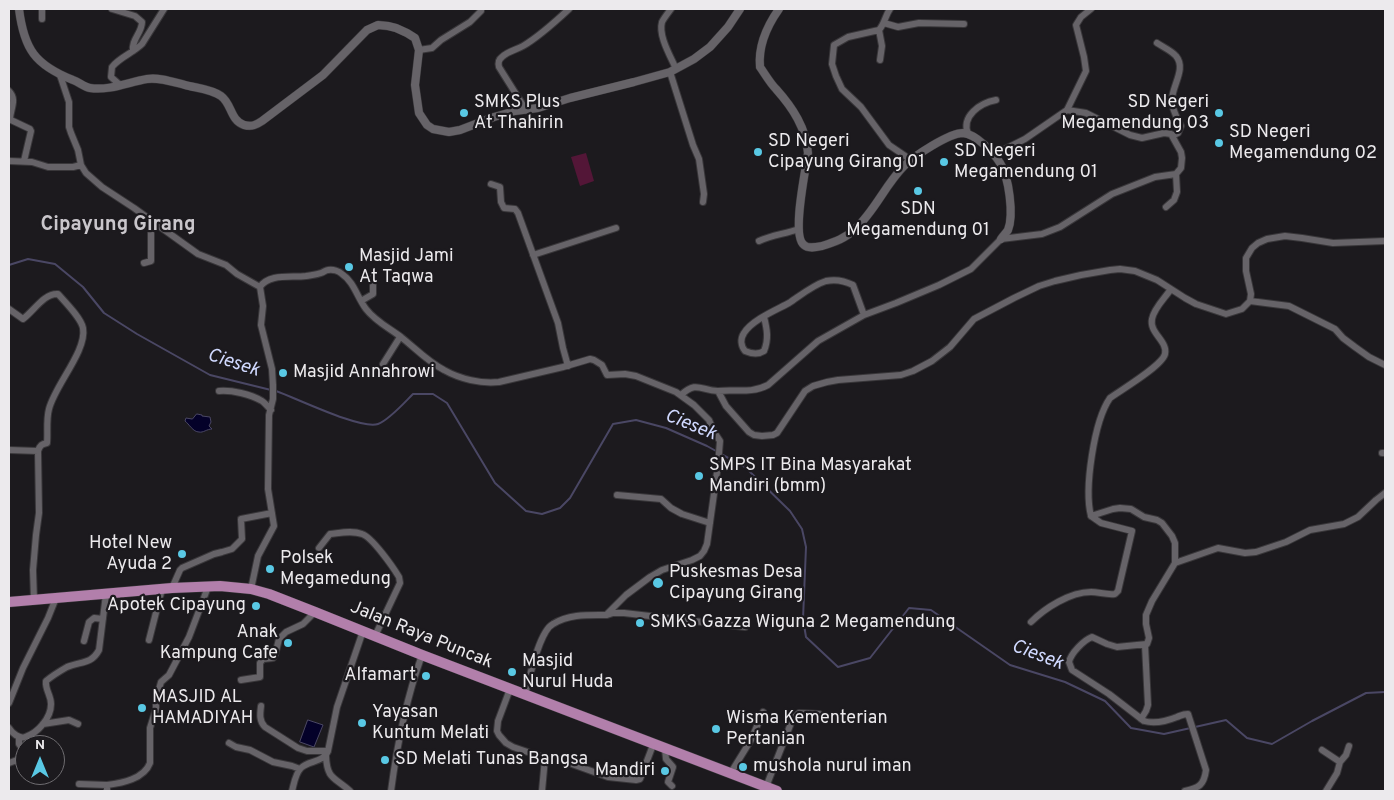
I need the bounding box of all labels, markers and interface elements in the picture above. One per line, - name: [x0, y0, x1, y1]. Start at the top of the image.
- place label: SMKS Plus At Thahirin: [474, 92, 564, 134]
- place label: SD Negeri Megamendung 03: [1061, 92, 1209, 134]
- marker: SMKS Plus At Thahirin: [458, 107, 470, 119]
- marker: SD Negeri Megamendung 03: [1213, 107, 1225, 119]
- place label: SD Negeri Megamendung 02: [1229, 122, 1377, 164]
- place label: SD Negeri Cipayung Girang 01: [768, 131, 925, 173]
- marker: SD Negeri Megamendung 02: [1213, 137, 1225, 149]
- place label: SD Negeri Megamendung 01: [954, 141, 1098, 183]
- marker: SD Negeri Cipayung Girang 01: [752, 146, 764, 158]
- marker: SD Negeri Megamendung 01: [938, 156, 950, 168]
- marker: SDN Megamendung 01: [912, 185, 924, 197]
- place label: SDN Megamendung 01: [846, 199, 990, 242]
- district label: Cipayung Girang: [41, 214, 195, 238]
- place label: Masjid Jami At Taqwa: [359, 246, 454, 288]
- marker: Masjid Jami At Taqwa: [343, 261, 355, 273]
- water label: Ciesek: [204, 345, 262, 383]
- place label: Masjid Annahrowi: [293, 362, 435, 384]
- marker: Masjid Annahrowi: [277, 367, 289, 379]
- water label: Ciesek: [661, 405, 719, 447]
- place label: SMPS IT Bina Masyarakat Mandiri (bmm): [709, 455, 912, 498]
- marker: SMPS IT Bina Masyarakat Mandiri (bmm): [693, 470, 705, 482]
- place label: Hotel New Ayuda 2: [89, 533, 172, 576]
- marker: Hotel New Ayuda 2: [176, 548, 188, 560]
- place label: Polsek Megamedung: [280, 548, 391, 590]
- place label: Puskesmas Desa Cipayung Girang: [669, 562, 803, 604]
- marker: Polsek Megamedung: [264, 563, 276, 575]
- marker: Puskesmas Desa Cipayung Girang: [651, 576, 665, 590]
- place label: Apotek Cipayung: [107, 595, 246, 617]
- street label: Jalan Raya Puncak: [347, 598, 495, 674]
- marker: Apotek Cipayung: [250, 600, 262, 612]
- place label: SMKS Gazza Wiguna 2 Megamendung: [650, 612, 956, 634]
- marker: SMKS Gazza Wiguna 2 Megamendung: [634, 617, 646, 629]
- place label: Anak Kampung Cafe: [160, 622, 278, 664]
- water label: Ciesek: [1008, 636, 1066, 676]
- marker: Anak Kampung Cafe: [282, 637, 294, 649]
- place label: Masjid Nurul Huda: [522, 651, 613, 694]
- place label: Alfamart: [344, 665, 416, 687]
- marker: Masjid Nurul Huda: [506, 666, 518, 678]
- marker: Alfamart: [420, 670, 432, 682]
- place label: MASJID AL HAMADIYAH: [152, 687, 253, 730]
- marker: MASJID AL HAMADIYAH: [136, 702, 148, 714]
- place label: Yayasan Kuntum Melati: [372, 702, 489, 744]
- place label: Wisma Kementerian Pertanian: [726, 708, 888, 751]
- marker: Yayasan Kuntum Melati: [356, 717, 368, 729]
- marker: Wisma Kementerian Pertanian: [710, 723, 722, 735]
- north arrow: [15, 735, 65, 785]
- text: N: [35, 737, 45, 754]
- place label: SD Melati Tunas Bangsa: [395, 749, 588, 771]
- marker: SD Melati Tunas Bangsa: [379, 754, 391, 766]
- place label: mushola nurul iman: [753, 756, 912, 778]
- place label: Mandiri: [595, 760, 655, 782]
- marker: mushola nurul iman: [737, 761, 749, 773]
- marker: Mandiri: [659, 765, 671, 777]

